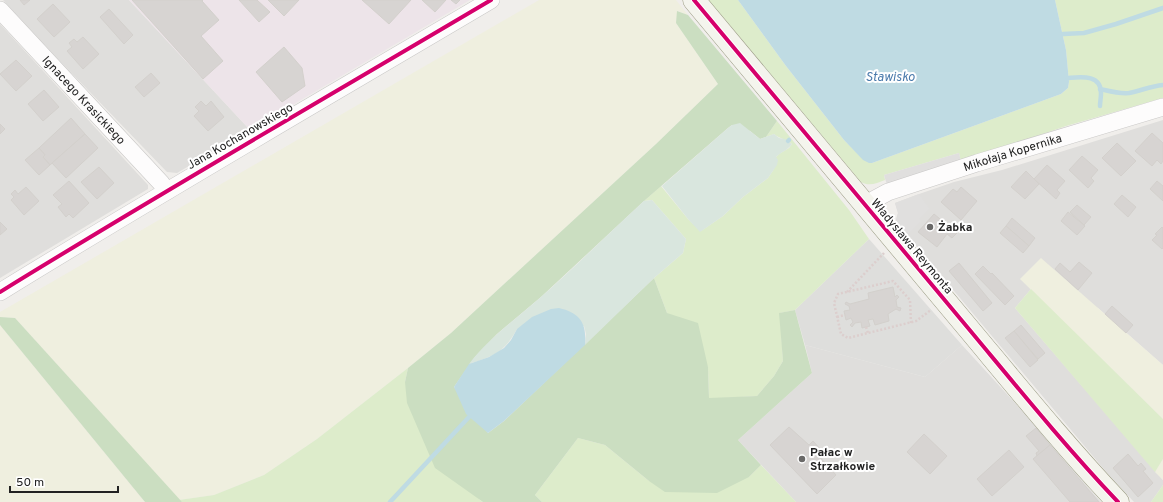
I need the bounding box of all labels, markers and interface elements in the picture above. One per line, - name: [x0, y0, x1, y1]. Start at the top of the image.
- street label: Ignacego Krasickiego: [38, 53, 128, 149]
- water label: Stawisko: [865, 70, 915, 86]
- street label: Jana Kochanowskiego: [185, 100, 297, 174]
- street label: Mikołaja Kopernika: [962, 131, 1064, 176]
- street label: Władysława Reymonta: [867, 196, 956, 298]
- place label: Żabka: [938, 220, 973, 236]
- marker: Żabka: [925, 222, 935, 232]
- place label: Pałac w Strzałkowie: [810, 445, 876, 475]
- marker: Pałac w Strzałkowie: [797, 454, 807, 464]
- scale bar: [10, 468, 118, 494]
- text: 50 m: [16, 475, 44, 491]

